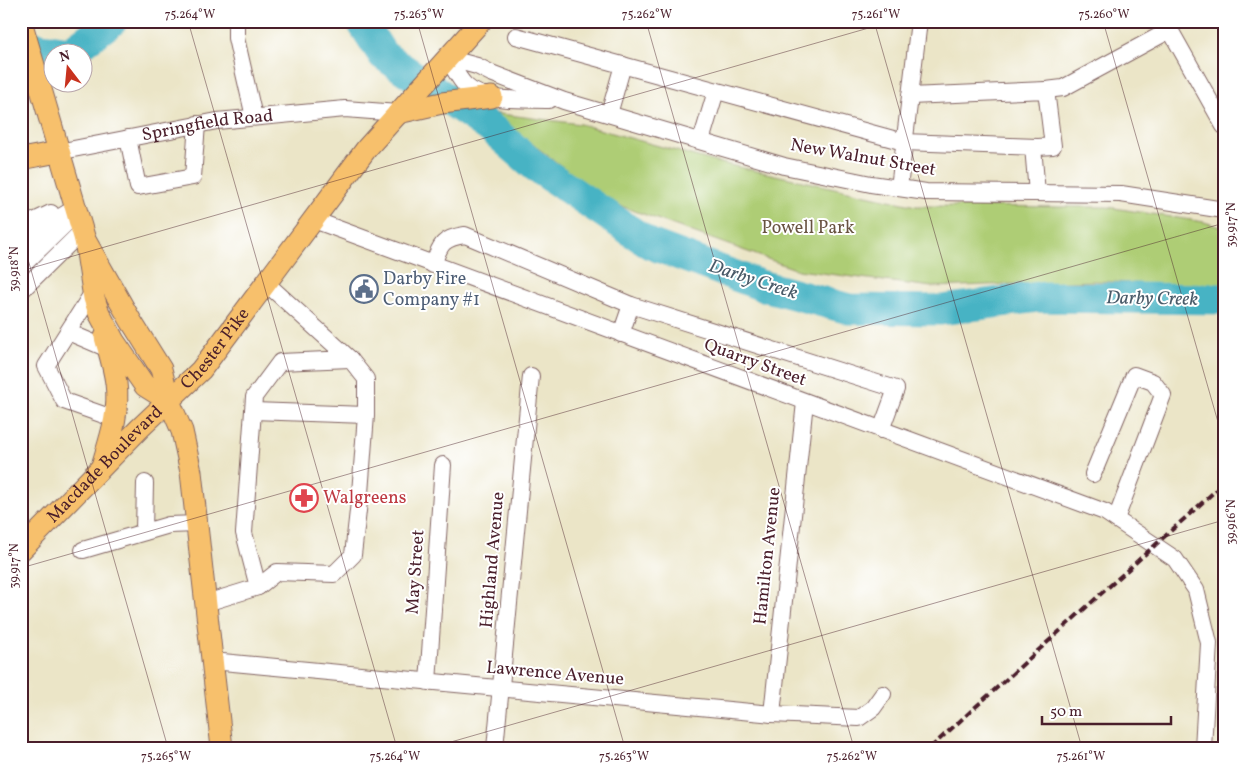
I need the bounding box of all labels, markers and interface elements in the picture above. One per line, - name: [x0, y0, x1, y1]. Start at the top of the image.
- text: 75.264°W: [165, 7, 215, 23]
- text: 75.263°W: [394, 7, 444, 23]
- text: 75.262°W: [622, 7, 672, 23]
- text: 75.261°W: [852, 7, 900, 23]
- text: 75.260°W: [1078, 7, 1130, 23]
- north arrow: [42, 42, 92, 92]
- text: N: [57, 46, 72, 67]
- street label: Springfield Road: [140, 103, 274, 148]
- street label: New Walnut Street: [788, 133, 938, 183]
- text: 39.917°N: [1224, 202, 1240, 248]
- park label: Powell Park: [762, 216, 855, 241]
- text: 39.918°N: [7, 246, 23, 292]
- water label: Darby Creek: [705, 253, 801, 307]
- place label: Darby Fire Company #1: [383, 267, 480, 313]
- public building icon: Darby Fire Company #1: [349, 274, 379, 304]
- water label: Darby Creek: [1106, 285, 1198, 313]
- street label: Chester Pike: [175, 303, 256, 396]
- street label: Quarry Street: [700, 333, 810, 393]
- street label: Macdade Boulevard: [41, 400, 169, 529]
- pharmacy icon: Walgreens: [289, 483, 319, 513]
- place label: Walgreens: [323, 486, 406, 511]
- street label: Hamilton Avenue: [748, 486, 788, 626]
- street label: Highland Avenue: [475, 491, 511, 629]
- text: 39.916°N: [1224, 499, 1240, 545]
- street label: May Street: [401, 529, 431, 615]
- text: 39.917°N: [7, 543, 23, 589]
- street label: Lawrence Avenue: [485, 656, 625, 692]
- scale bar: [1042, 694, 1171, 726]
- text: 50 m: [1050, 702, 1082, 723]
- text: 75.265°W: [141, 749, 191, 765]
- text: 75.264°W: [370, 749, 420, 765]
- text: 75.263°W: [599, 749, 649, 765]
- text: 75.262°W: [827, 749, 877, 765]
- text: 75.261°W: [1057, 749, 1105, 765]

